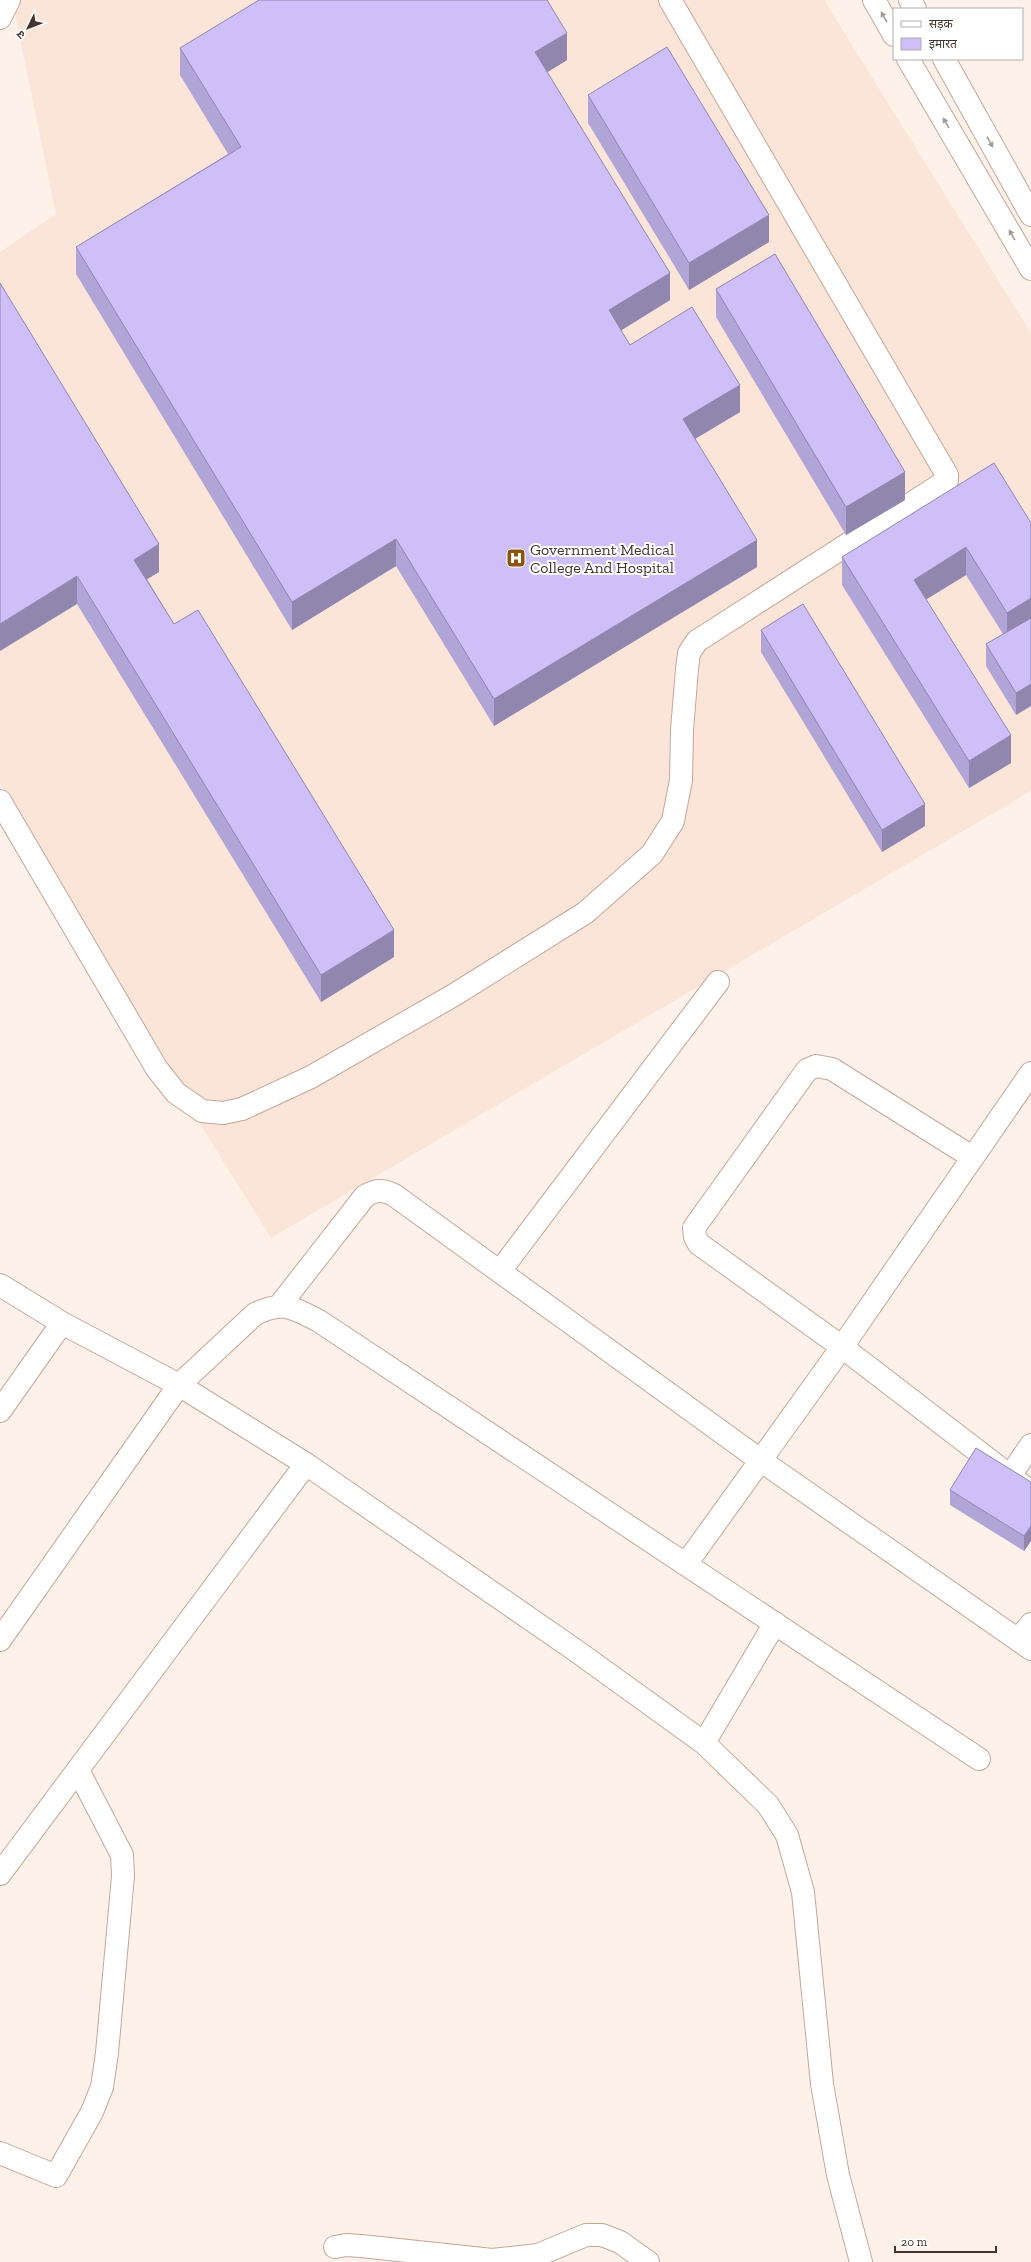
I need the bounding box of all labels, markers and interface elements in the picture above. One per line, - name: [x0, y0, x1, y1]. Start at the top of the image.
- north arrow: [8, 8, 48, 48]
- legend: [893, 8, 1023, 60]
- one-way arrow: [880, 11, 887, 23]
- text: सड़क: [929, 17, 954, 31]
- text: उ: [14, 27, 28, 41]
- text: इमारत: [929, 37, 958, 51]
- one-way arrow: [942, 118, 950, 128]
- one-way arrow: [987, 136, 994, 148]
- one-way arrow: [1008, 229, 1015, 241]
- place label: Government Medical College And Hospital: [530, 540, 674, 577]
- hospital icon: Government Medical College And Hospital: [505, 547, 527, 569]
- scale bar: [895, 2228, 996, 2254]
- text: 20 m: [901, 2235, 928, 2249]

